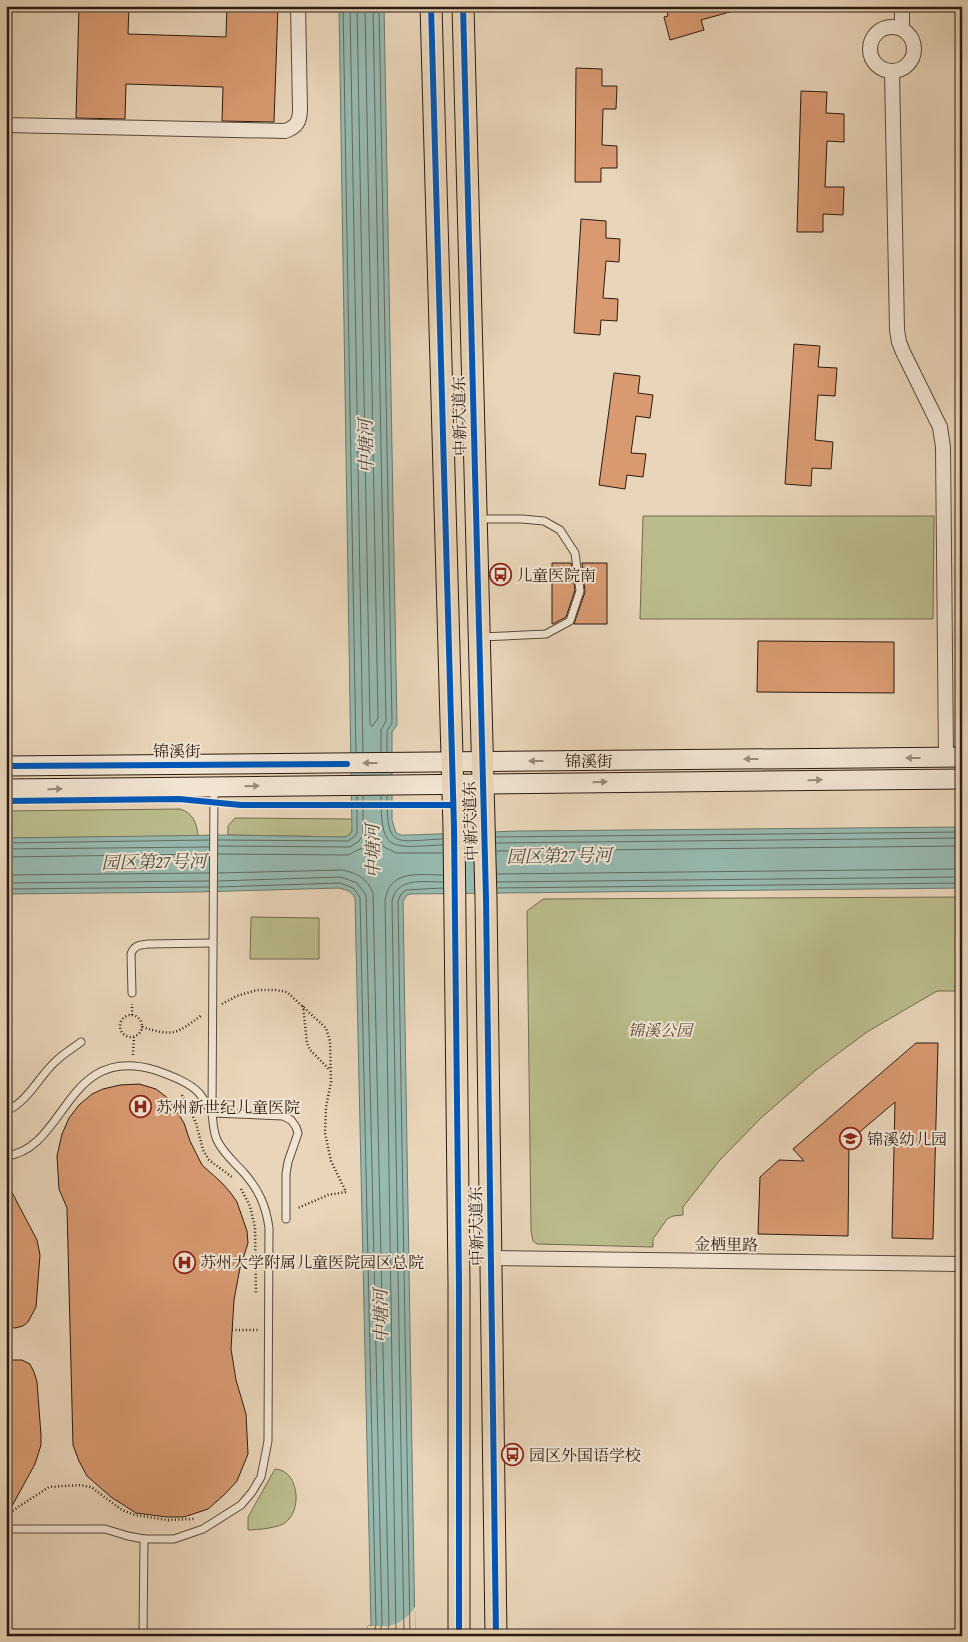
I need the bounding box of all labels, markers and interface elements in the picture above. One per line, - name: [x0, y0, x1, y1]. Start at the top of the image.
- street label: 中新大道东: [446, 376, 472, 456]
- water label: 中塘河: [351, 416, 379, 473]
- bus stop icon: 儿童医院南: [488, 563, 512, 587]
- place label: 儿童医院南: [516, 563, 596, 587]
- street label: 锦溪街: [153, 739, 201, 763]
- street label: 锦溪街: [565, 749, 613, 773]
- one-way arrow: [905, 754, 921, 762]
- one-way arrow: [742, 755, 758, 763]
- one-way arrow: [527, 757, 543, 765]
- one-way arrow: [362, 760, 378, 768]
- one-way arrow: [808, 776, 824, 784]
- one-way arrow: [593, 778, 609, 786]
- street label: 中新大道东: [457, 781, 483, 861]
- one-way arrow: [245, 782, 261, 790]
- one-way arrow: [47, 785, 63, 793]
- water label: 中塘河: [358, 821, 386, 878]
- water label: 园区第27号河: [506, 841, 615, 870]
- water label: 园区第27号河: [101, 847, 210, 876]
- park label: 锦溪公园: [628, 1018, 695, 1042]
- hospital icon: 苏州新世纪儿童医院: [128, 1095, 152, 1119]
- place label: 苏州新世纪儿童医院: [156, 1095, 300, 1119]
- school or university icon: 锦溪幼儿园: [839, 1127, 863, 1151]
- place label: 锦溪幼儿园: [867, 1127, 947, 1151]
- street label: 中新大道东: [463, 1186, 489, 1266]
- street label: 金栖里路: [694, 1231, 758, 1257]
- hospital icon: 苏州大学附属儿童医院园区总院: [172, 1250, 196, 1274]
- place label: 苏州大学附属儿童医院园区总院: [200, 1250, 424, 1274]
- water label: 中塘河: [366, 1286, 394, 1343]
- bus stop icon: 园区外国语学校: [501, 1443, 525, 1467]
- place label: 园区外国语学校: [529, 1443, 641, 1467]

